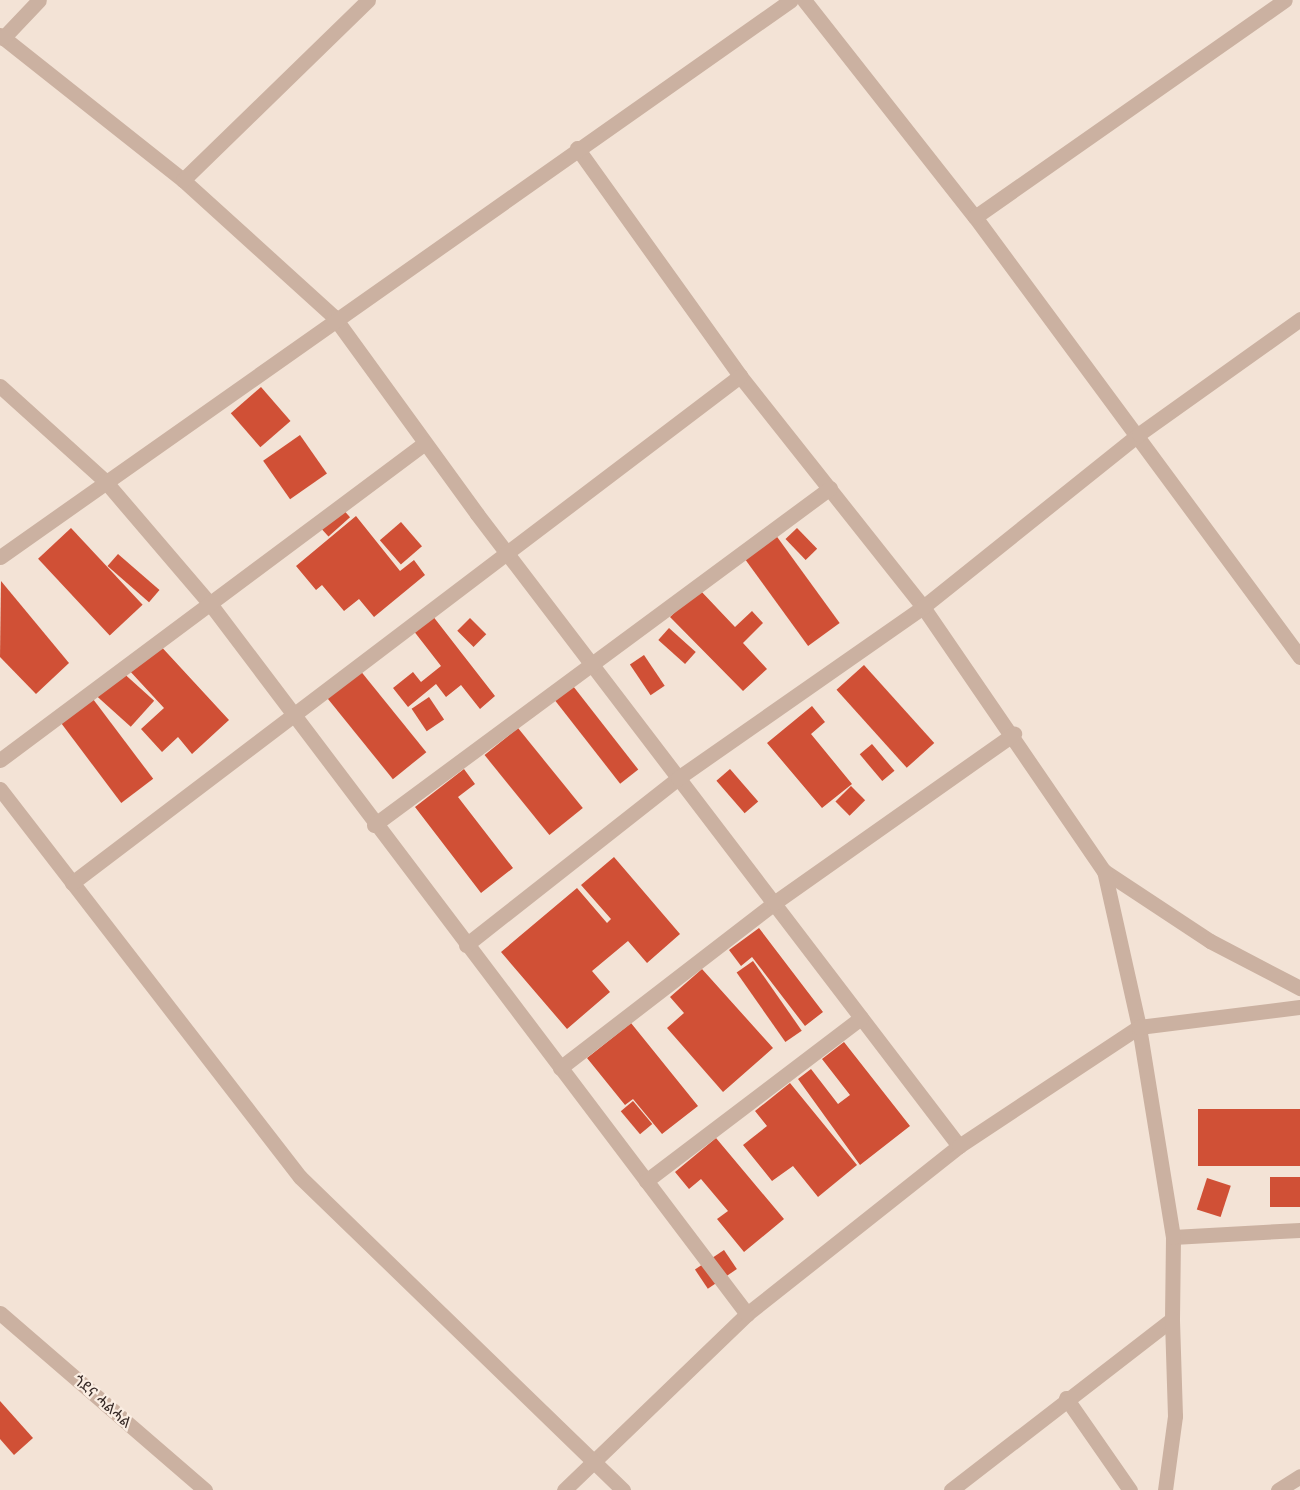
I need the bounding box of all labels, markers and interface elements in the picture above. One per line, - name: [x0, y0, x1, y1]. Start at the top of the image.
- street label: ጎደና ሓልሓል: [70, 1371, 136, 1431]

